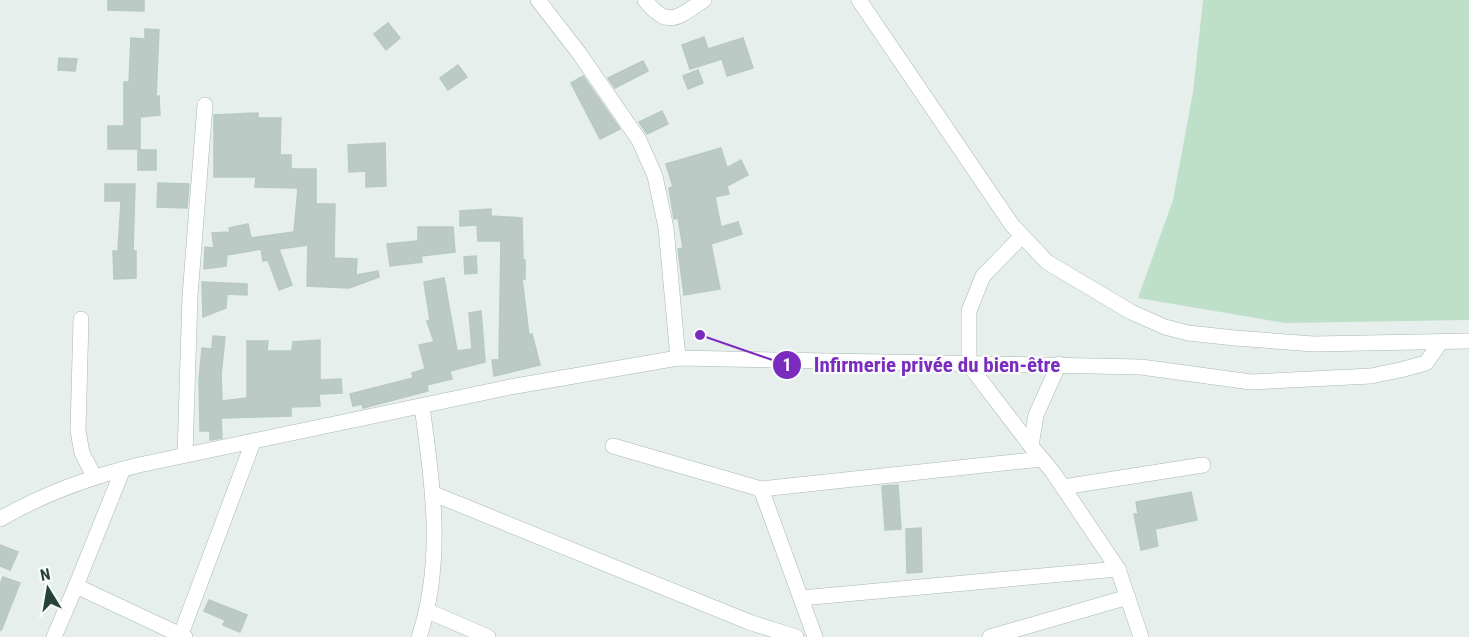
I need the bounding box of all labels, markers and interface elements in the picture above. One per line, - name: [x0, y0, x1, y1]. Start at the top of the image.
- callout: Infirmerie privée du bien-être: [772, 346, 1073, 385]
- text: Infirmerie privée du bien-être: [814, 353, 1060, 377]
- text: 1: [782, 354, 792, 375]
- north arrow: [18, 559, 78, 619]
- text: N: [39, 565, 52, 585]

